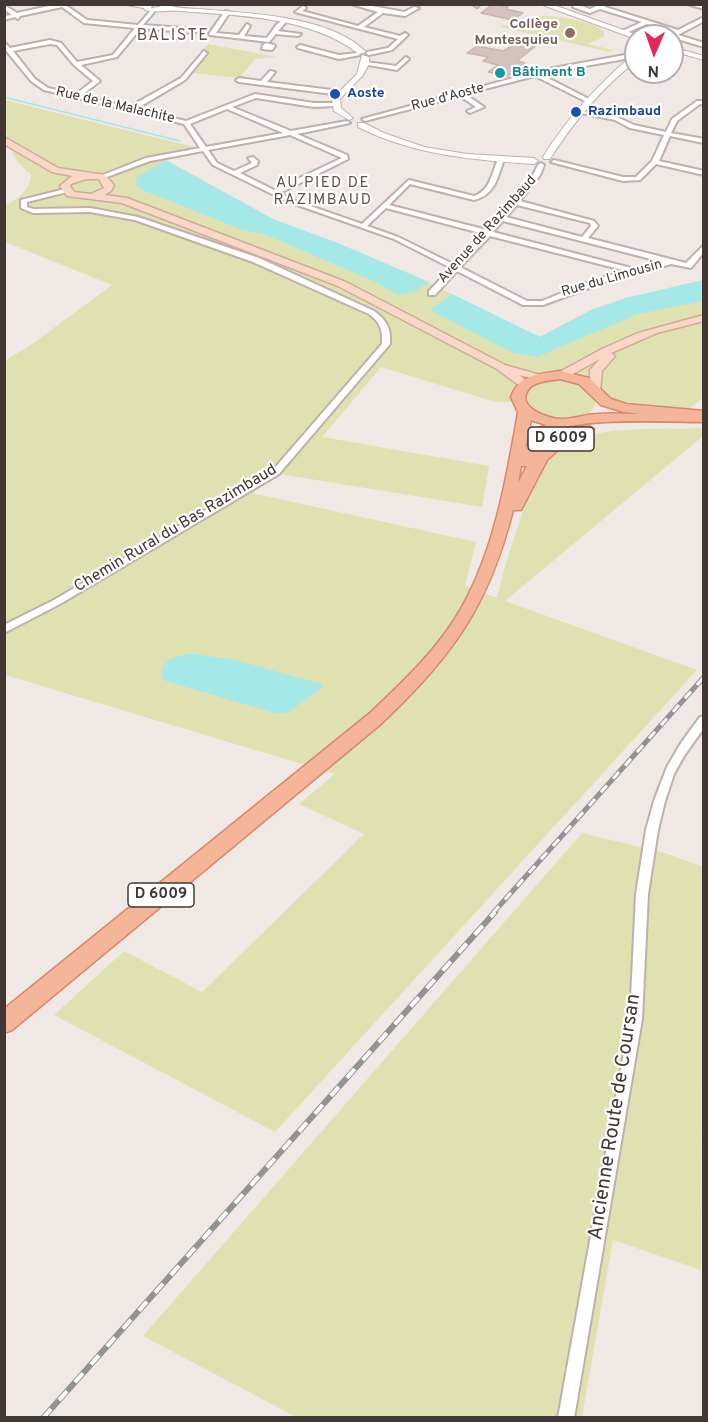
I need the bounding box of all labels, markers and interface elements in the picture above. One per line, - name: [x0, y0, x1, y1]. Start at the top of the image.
- place label: Collège Montesquieu: [475, 17, 558, 50]
- north arrow: [624, 24, 684, 84]
- marker: Collège Montesquieu: [563, 26, 577, 40]
- district label: BALISTE: [137, 27, 209, 47]
- text: N: [647, 60, 660, 80]
- place label: Bâtiment B: [512, 65, 586, 81]
- marker: Bâtiment B: [493, 66, 507, 80]
- street label: Rue d'Aoste: [410, 80, 486, 116]
- street label: Rue de la Malachite: [54, 84, 176, 128]
- place label: Aoste: [347, 86, 385, 102]
- marker: Aoste: [328, 87, 342, 101]
- place label: Razimbaud: [588, 104, 661, 120]
- marker: Razimbaud: [569, 105, 583, 119]
- street label: Avenue de Razimbaud: [435, 173, 541, 287]
- district label: AU PIED DE RAZIMBAUD: [274, 175, 372, 210]
- street label: Rue du Limousin: [560, 257, 664, 301]
- road number: D 6009: [528, 427, 594, 451]
- street label: Chemin Rural du Bas Razimbaud: [71, 461, 281, 597]
- road number: D 6009: [128, 883, 194, 907]
- street label: Ancienne Route de Coursan: [585, 992, 647, 1242]

